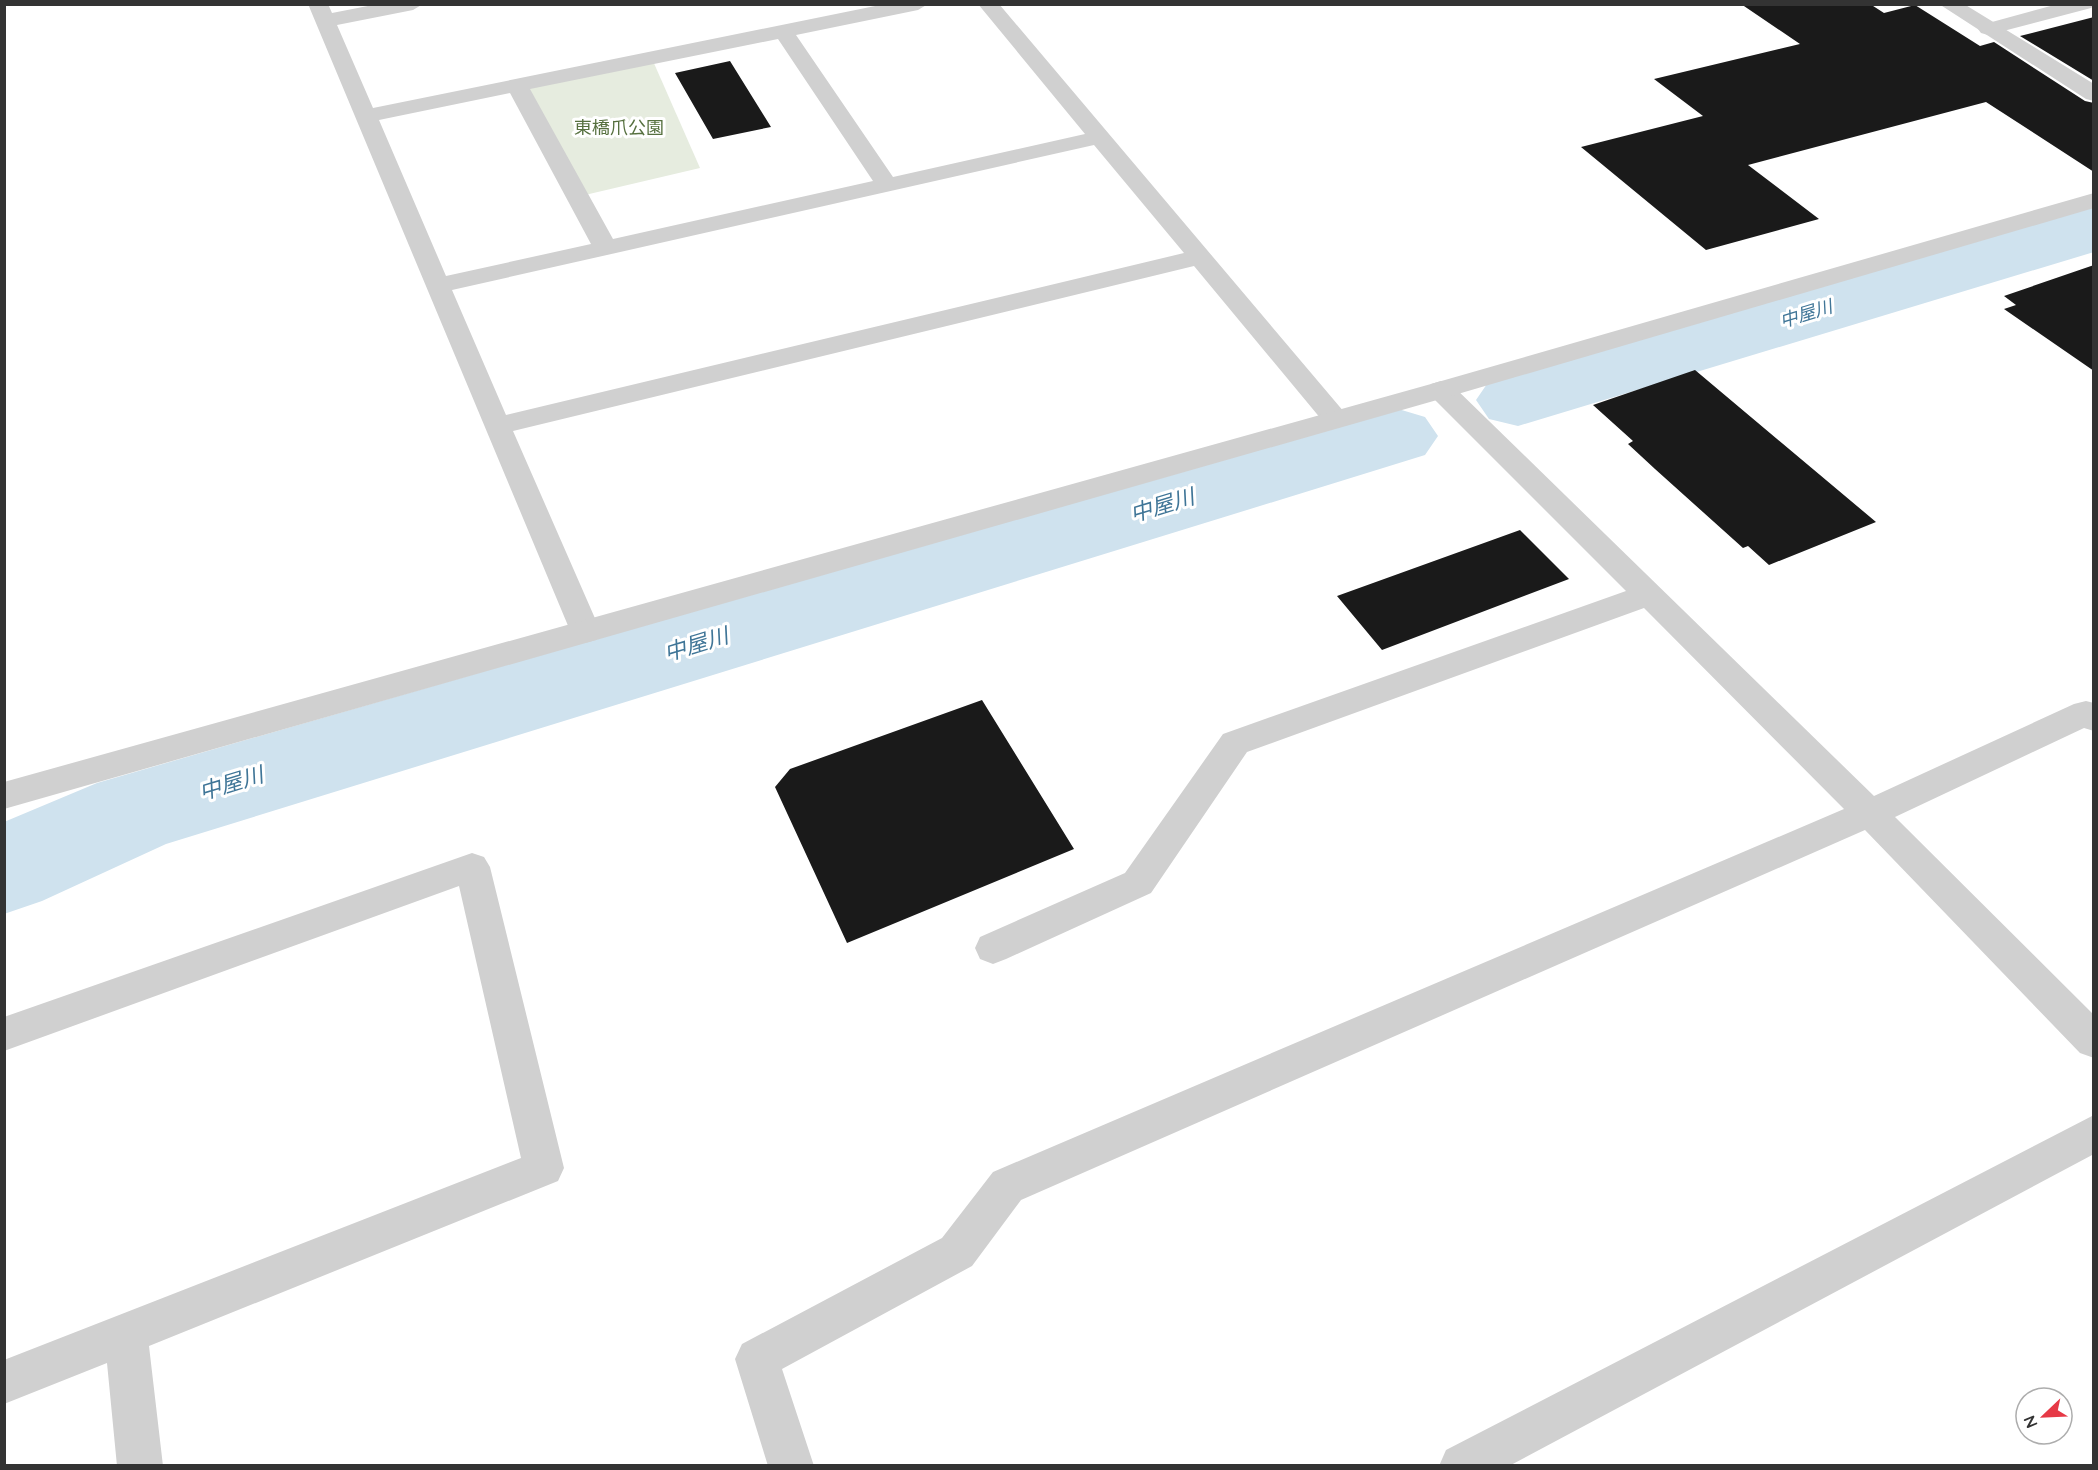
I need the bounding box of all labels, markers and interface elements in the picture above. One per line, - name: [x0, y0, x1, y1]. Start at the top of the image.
- park label: 東橋爪公園: [574, 116, 664, 139]
- water label: 中屋川: [1777, 294, 1837, 332]
- water label: 中屋川: [1126, 481, 1200, 528]
- water label: 中屋川: [660, 620, 734, 667]
- water label: 中屋川: [195, 759, 269, 806]
- north arrow: [2014, 1386, 2074, 1446]
- text: N: [2019, 1413, 2042, 1431]

